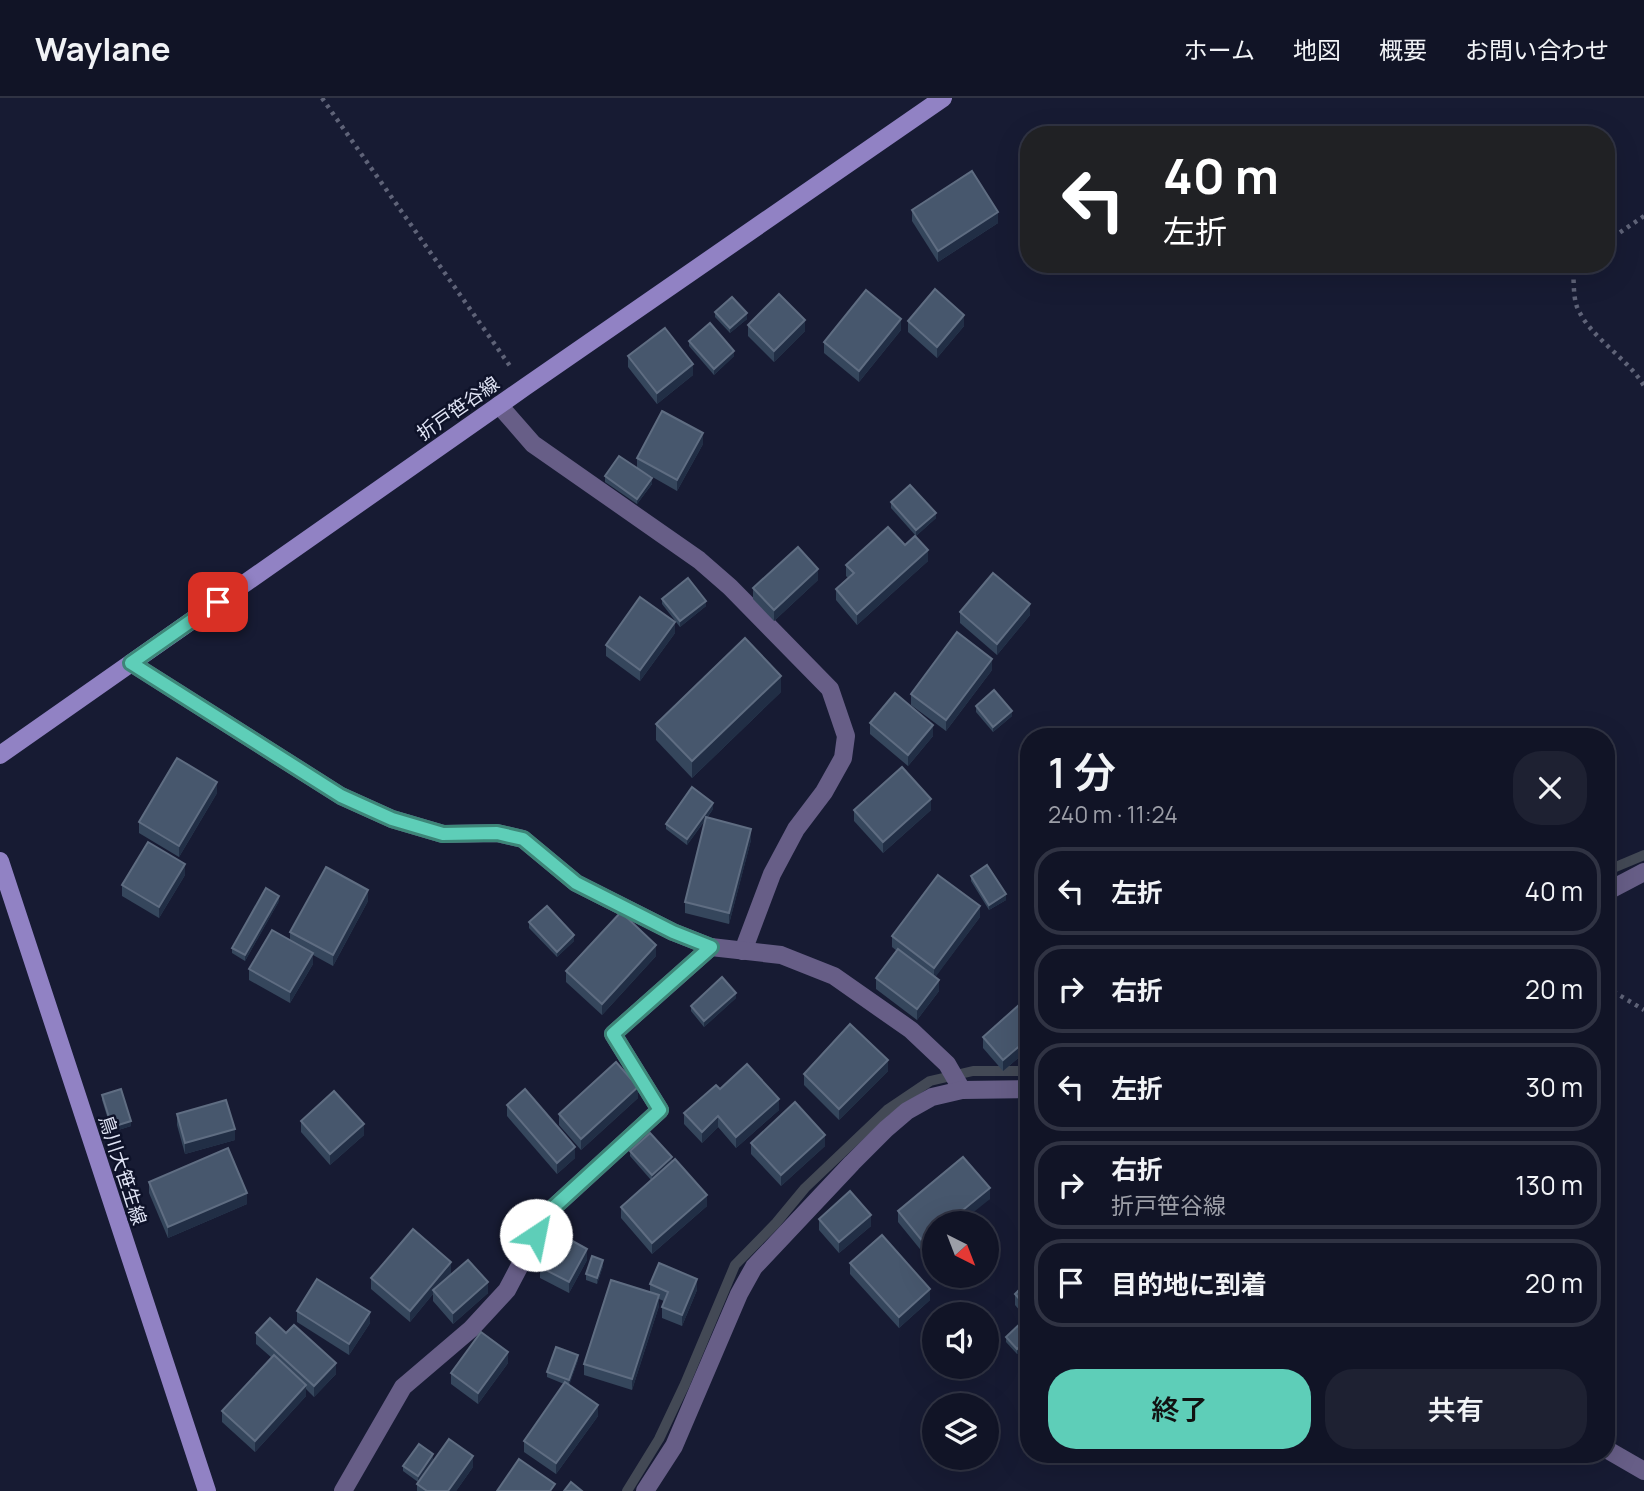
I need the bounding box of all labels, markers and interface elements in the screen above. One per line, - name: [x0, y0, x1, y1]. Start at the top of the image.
- text: Waylane: [35, 26, 171, 71]
- text: ホーム: [1184, 33, 1255, 66]
- text: 地図: [1293, 33, 1341, 66]
- text: 概要: [1379, 33, 1427, 66]
- text: お問い合わせ: [1465, 33, 1609, 66]
- text: 40 m: [1163, 142, 1279, 209]
- icon: left: [1048, 154, 1139, 245]
- text: 左折: [1163, 209, 1227, 253]
- street label: 折戸笹谷線: [412, 370, 504, 446]
- pin: [188, 572, 248, 632]
- icon: arrive: [199, 583, 237, 621]
- text: 1 分: [1048, 743, 1116, 801]
- button: close: [1513, 751, 1587, 825]
- text: 240 m · 11:24: [1048, 798, 1178, 830]
- icon: left: [1052, 872, 1090, 910]
- text: 40 m: [1525, 873, 1583, 909]
- text: 左折: [1111, 874, 1163, 910]
- icon: right: [1052, 970, 1090, 1008]
- text: 20 m: [1525, 971, 1583, 1007]
- text: 右折: [1111, 972, 1163, 1008]
- icon: left: [1052, 1068, 1090, 1106]
- text: 30 m: [1526, 1069, 1583, 1105]
- text: 左折: [1111, 1070, 1163, 1106]
- street label: 鳥川大笹生線: [93, 1112, 153, 1228]
- text: 右折: [1111, 1151, 1163, 1187]
- icon: right: [1052, 1166, 1090, 1204]
- text: 130 m: [1515, 1167, 1583, 1203]
- text: 折戸笹谷線: [1111, 1189, 1226, 1221]
- position arrow: [499, 1198, 573, 1272]
- north arrow: [922, 1211, 999, 1288]
- map controls: [922, 1211, 999, 1470]
- icon: arrive: [1052, 1264, 1090, 1302]
- text: 20 m: [1525, 1265, 1583, 1301]
- text: 目的地に到着: [1111, 1266, 1267, 1302]
- button: sound: [922, 1302, 999, 1379]
- button: 終了: [1048, 1369, 1311, 1449]
- button: 共有: [1325, 1369, 1587, 1449]
- button: layers: [922, 1393, 999, 1470]

